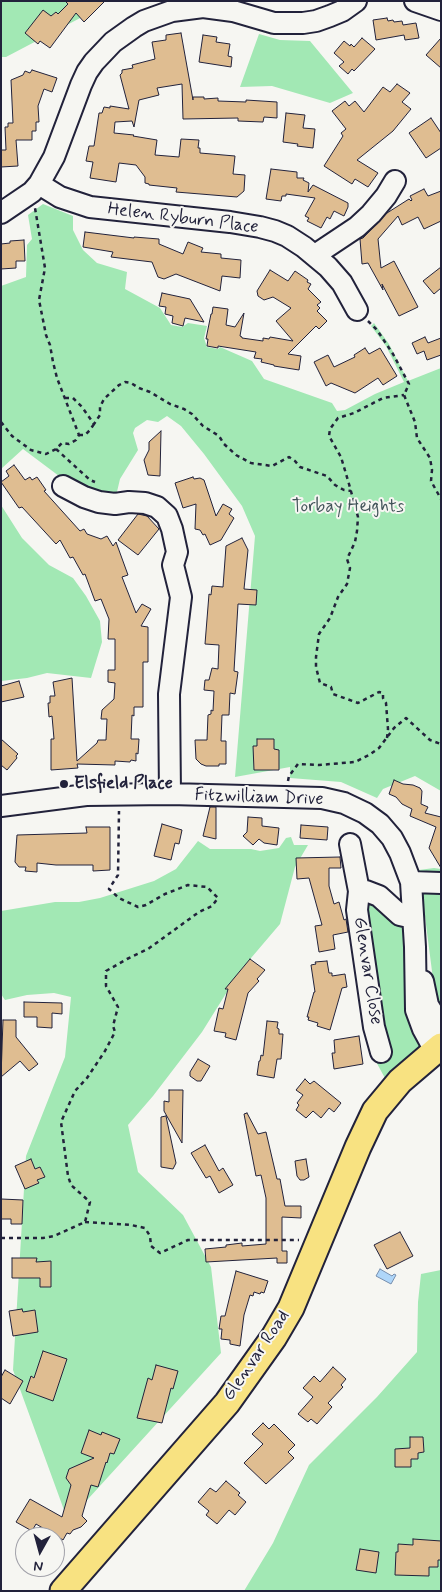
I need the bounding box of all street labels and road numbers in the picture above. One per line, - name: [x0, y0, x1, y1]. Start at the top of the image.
- street label: Helen Ryburn Place: [106, 199, 260, 239]
- street label: Fitzwilliam Drive: [194, 785, 324, 811]
- street label: Glenvar Close: [348, 916, 386, 1026]
- street label: Glenvar Road: [219, 1307, 295, 1405]

